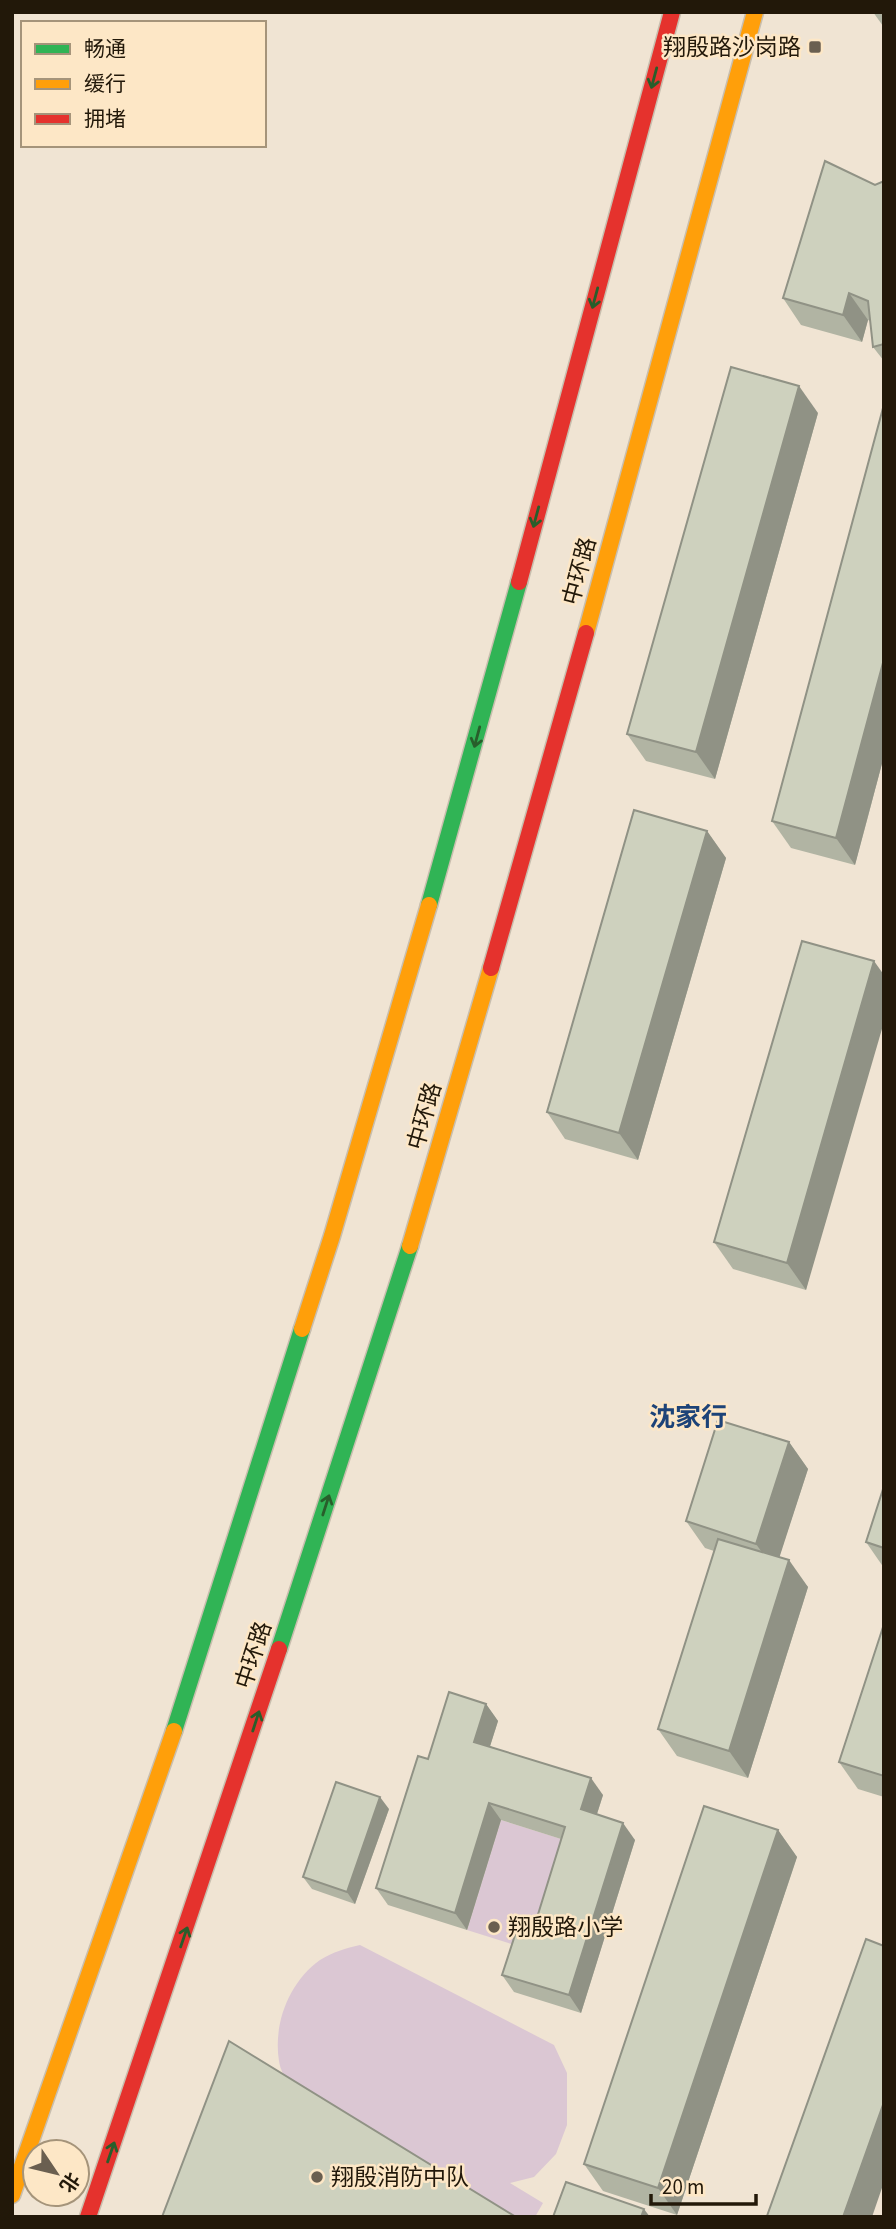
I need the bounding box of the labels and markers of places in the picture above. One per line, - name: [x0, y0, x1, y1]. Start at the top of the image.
- place label: 翔殷路沙岗路: [663, 31, 801, 64]
- marker: 翔殷路沙岗路: [807, 39, 823, 55]
- place label: 翔殷路小学: [508, 1911, 623, 1944]
- marker: 翔殷路小学: [486, 1919, 502, 1935]
- place label: 翔殷消防中队: [331, 2161, 469, 2194]
- marker: 翔殷消防中队: [309, 2169, 325, 2185]

